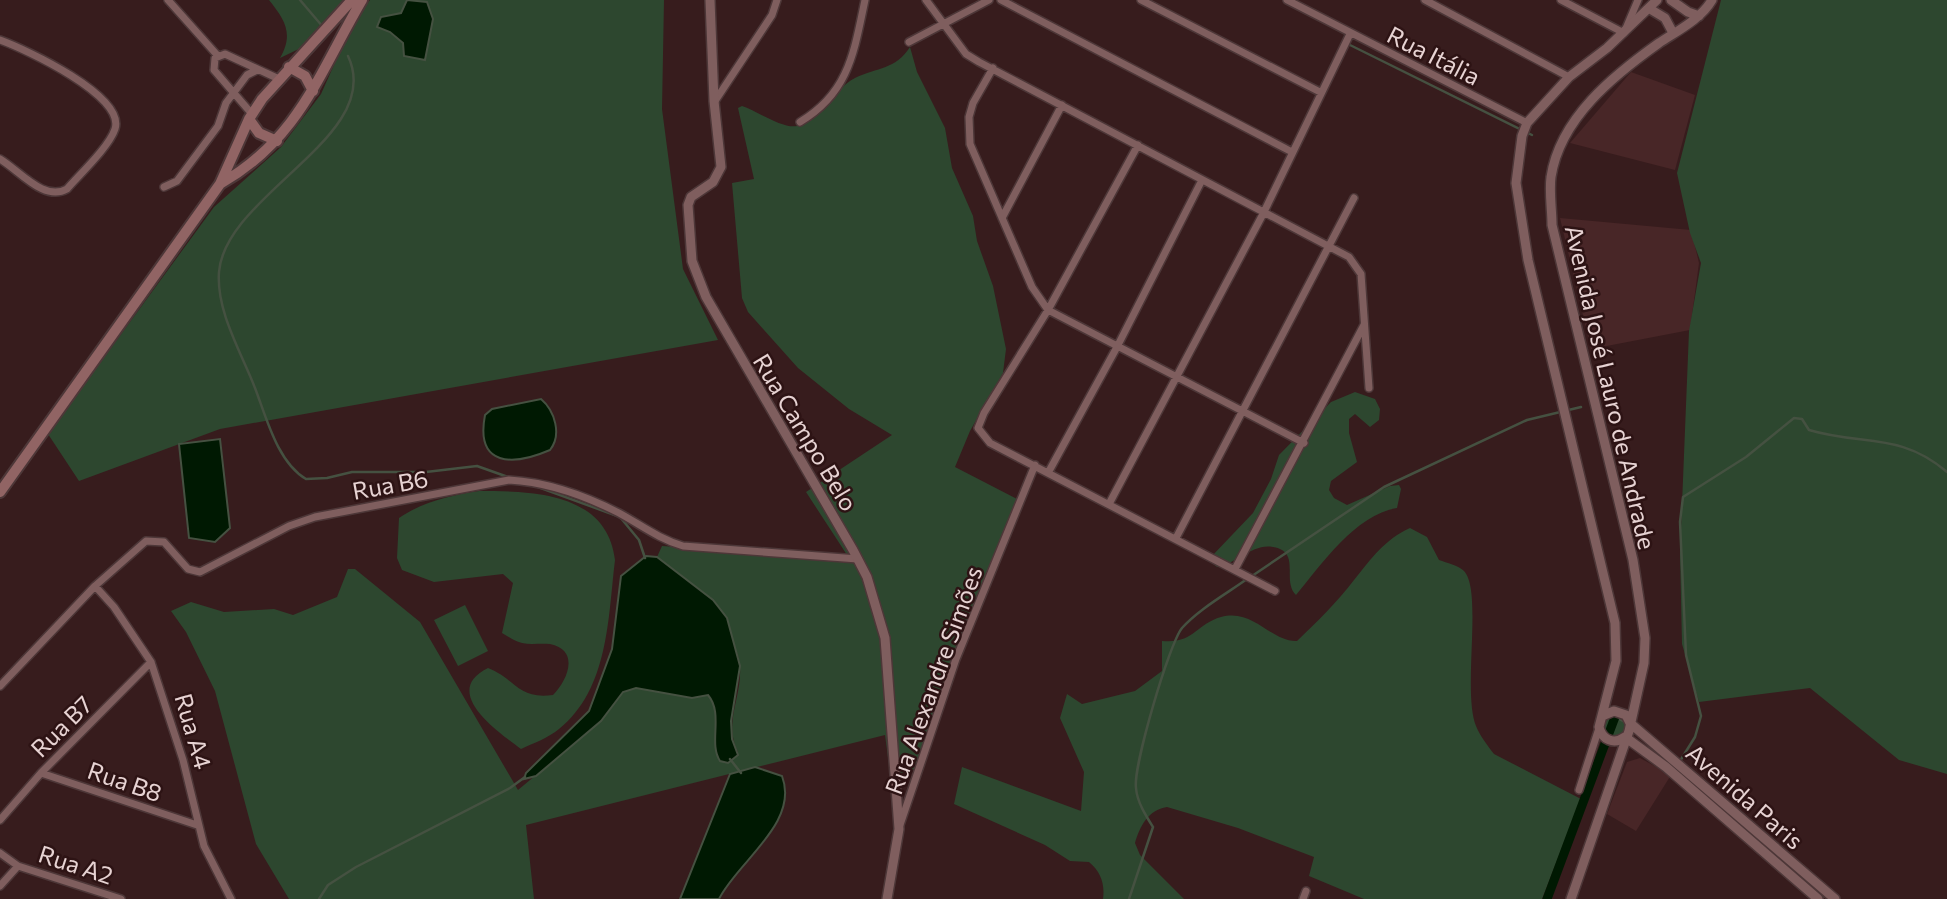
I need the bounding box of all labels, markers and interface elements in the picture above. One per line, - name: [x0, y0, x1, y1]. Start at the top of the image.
- street label: Rua Itália: [1383, 19, 1485, 91]
- street label: Avenida José Lauro de Andrade: [1560, 222, 1662, 552]
- street label: Rua Campo Belo: [748, 348, 864, 516]
- street label: Rua B6: [350, 463, 430, 505]
- street label: Rua Alexandre Simões: [878, 562, 988, 798]
- street label: Rua B7: [24, 689, 98, 763]
- street label: Rua A4: [169, 690, 219, 772]
- street label: Avenida Paris: [1681, 737, 1809, 855]
- street label: Rua B8: [84, 755, 166, 807]
- street label: Rua A2: [35, 838, 117, 890]

